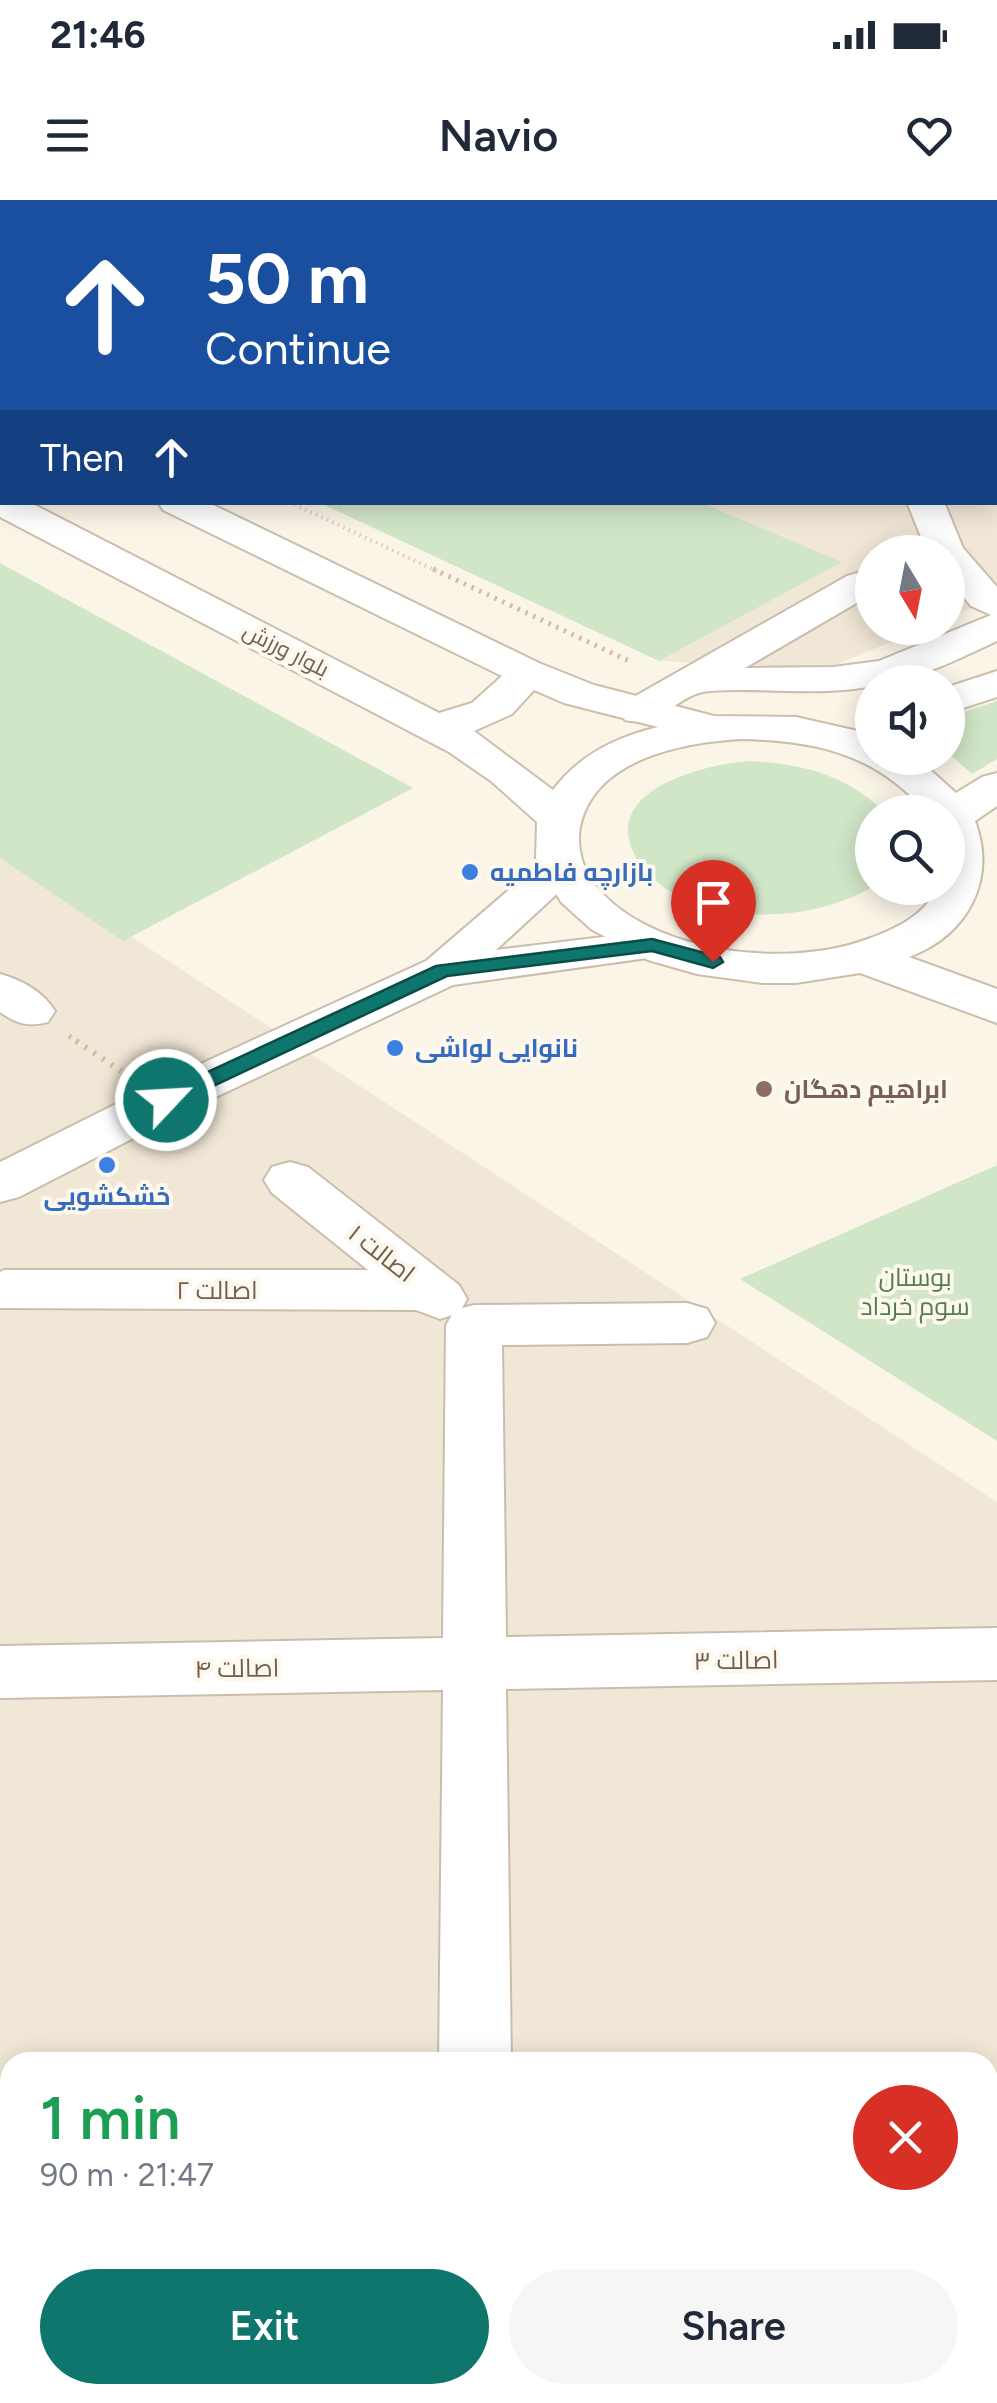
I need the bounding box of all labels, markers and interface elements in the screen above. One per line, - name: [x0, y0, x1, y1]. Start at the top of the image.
- text: 21:46: [50, 12, 146, 58]
- icon: menu: [40, 108, 95, 163]
- text: Navio: [439, 108, 558, 162]
- icon: heart: [902, 108, 957, 163]
- text: 50 m: [205, 236, 369, 321]
- icon: ahead: [40, 240, 170, 370]
- text: Continue: [205, 321, 391, 375]
- icon: ahead: [144, 430, 199, 485]
- text: Then: [40, 435, 124, 481]
- north arrow: [855, 535, 965, 645]
- map controls: [855, 535, 965, 905]
- street label: بلوار ورزش: [239, 617, 333, 683]
- button: sound: [855, 665, 965, 775]
- button: search: [855, 795, 965, 905]
- place label: بازارچه فاطمیه: [490, 857, 653, 890]
- pin: [671, 860, 756, 963]
- marker: بازارچه فاطمیه: [459, 861, 481, 883]
- icon: arrive: [686, 875, 741, 930]
- place label: نانوایی لواشی: [415, 1033, 578, 1063]
- marker: نانوایی لواشی: [384, 1037, 406, 1059]
- position arrow: [114, 1048, 218, 1152]
- place label: ابراهیم دهگان: [784, 1074, 948, 1107]
- marker: ابراهیم دهگان: [753, 1078, 775, 1100]
- marker: خشکشویی: [96, 1154, 118, 1176]
- place label: خشکشویی: [43, 1181, 171, 1211]
- street label: اصالت ۱: [343, 1218, 421, 1288]
- park label: بوستان سوم خرداد: [860, 1262, 970, 1324]
- street label: اصالت ۲: [176, 1275, 258, 1305]
- street label: اصالت ۳: [693, 1644, 779, 1676]
- street label: اصالت ۴: [194, 1652, 280, 1684]
- text: 1 min: [40, 2082, 180, 2154]
- button: close: [853, 2085, 958, 2190]
- text: 90 m · 21:47: [40, 2156, 214, 2194]
- button: Exit: [40, 2269, 489, 2384]
- button: Share: [509, 2269, 958, 2384]

